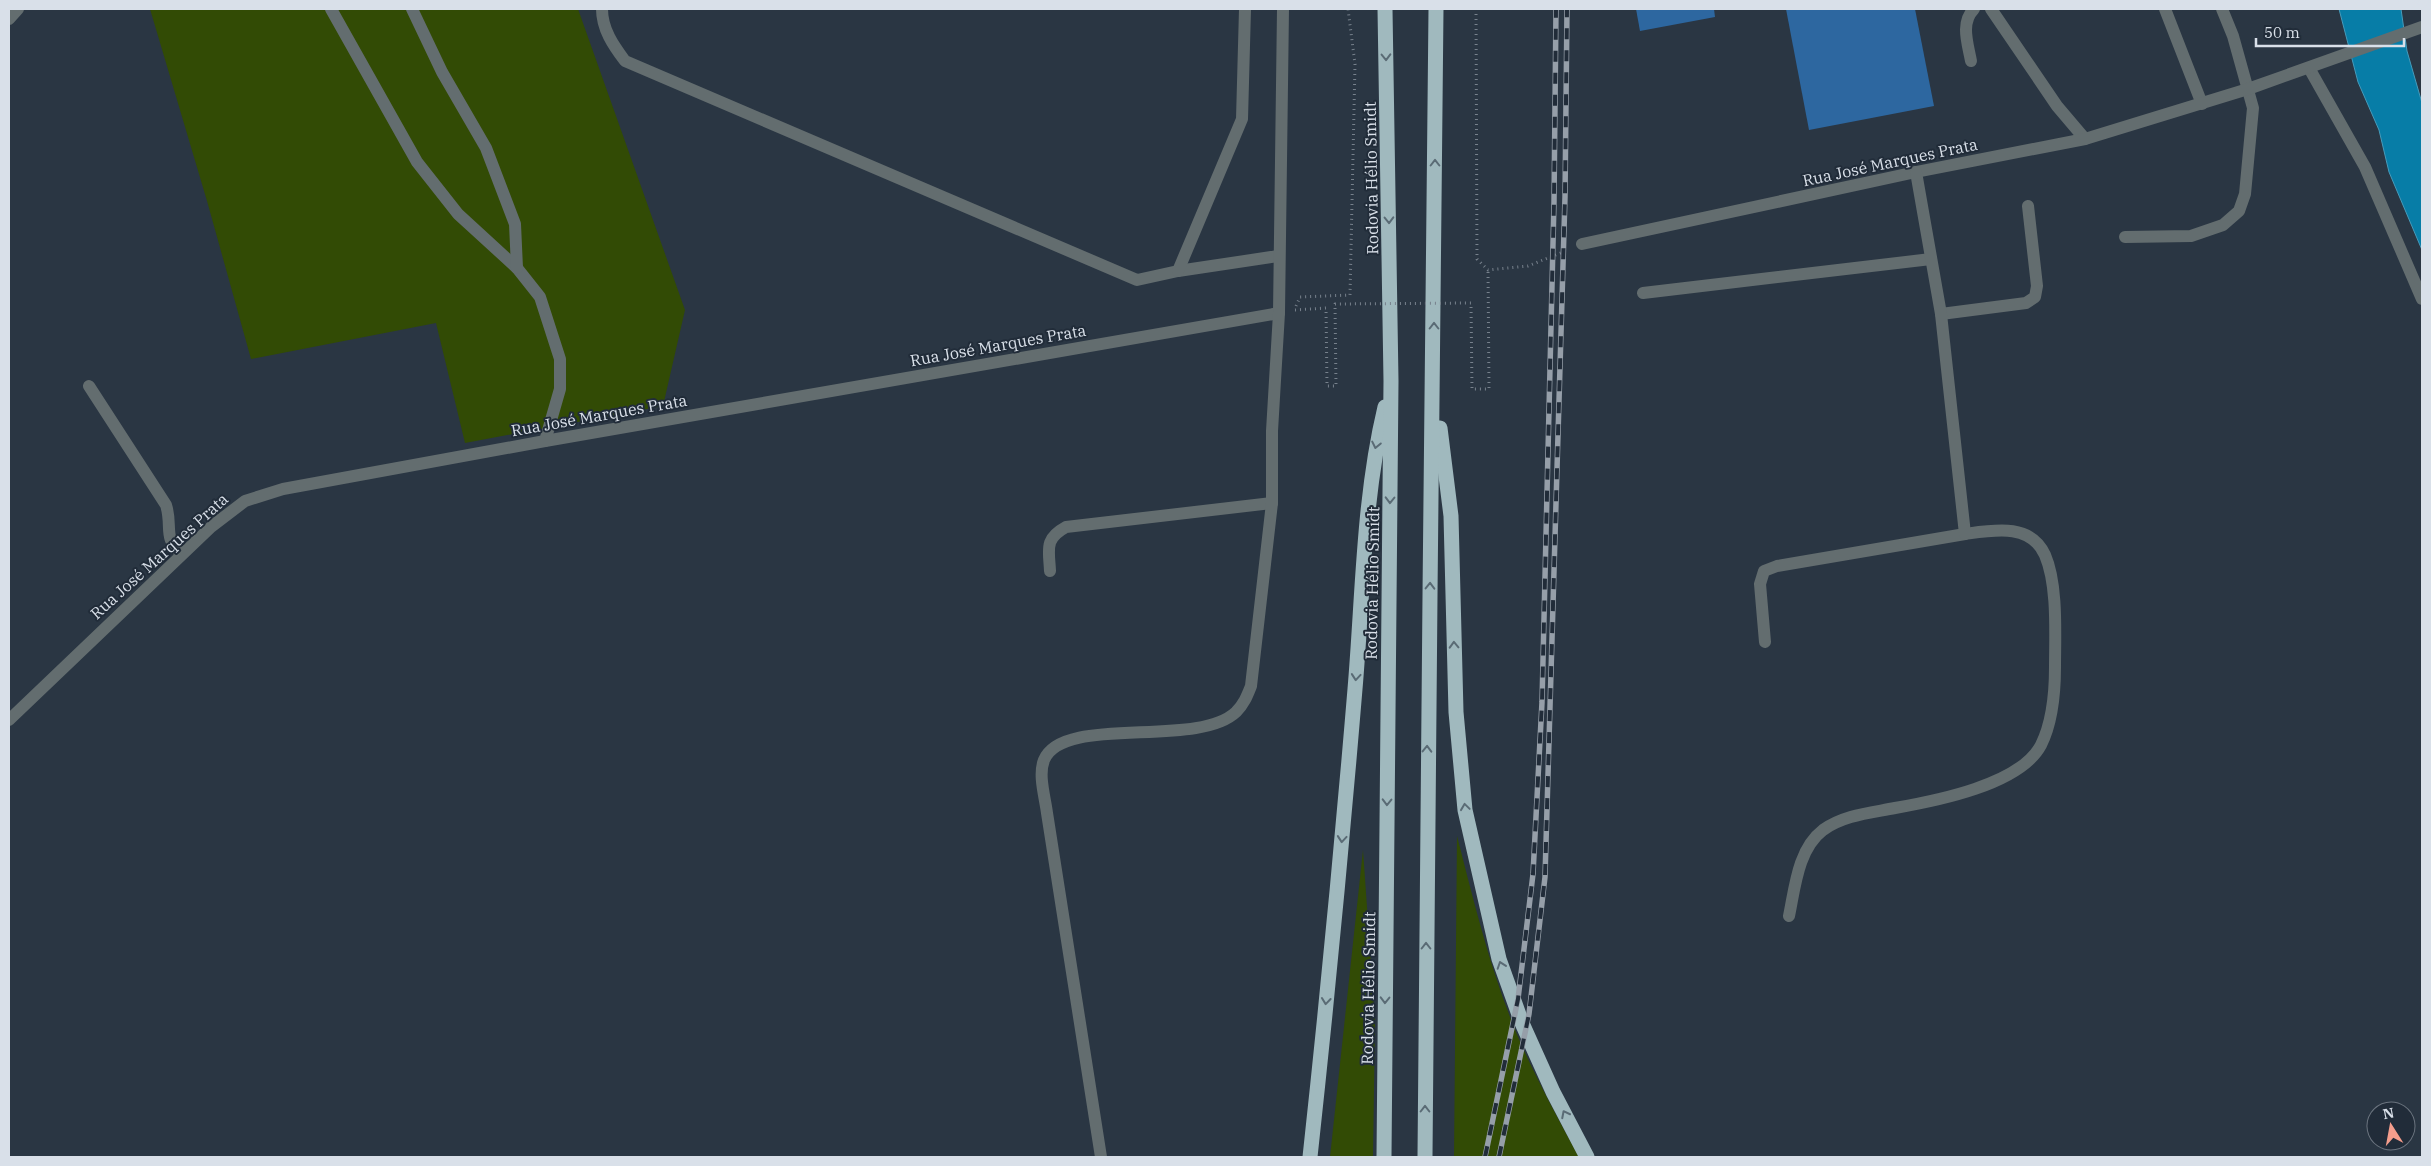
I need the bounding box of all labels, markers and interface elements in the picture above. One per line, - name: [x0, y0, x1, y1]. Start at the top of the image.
- scale bar: [2256, 15, 2404, 47]
- text: 50 m: [2264, 23, 2300, 42]
- one-way arrow: [1381, 54, 1391, 62]
- street label: Rodovia Hélio Smidt: [1360, 101, 1382, 255]
- street label: Rua José Marques Prata: [1801, 134, 1980, 190]
- one-way arrow: [1430, 159, 1440, 166]
- one-way arrow: [1384, 216, 1394, 224]
- street label: Rua José Marques Prata: [908, 320, 1088, 370]
- one-way arrow: [1429, 321, 1439, 329]
- street label: Rua José Marques Prata: [509, 390, 689, 440]
- one-way arrow: [1371, 441, 1382, 450]
- street label: Rua José Marques Prata: [86, 489, 232, 623]
- one-way arrow: [1385, 496, 1395, 504]
- street label: Rodovia Hélio Smidt: [1361, 506, 1383, 660]
- one-way arrow: [1425, 582, 1435, 590]
- one-way arrow: [1448, 640, 1459, 648]
- one-way arrow: [1351, 673, 1362, 681]
- one-way arrow: [1422, 744, 1432, 752]
- one-way arrow: [1382, 798, 1392, 806]
- one-way arrow: [1460, 802, 1471, 810]
- one-way arrow: [1337, 835, 1348, 843]
- street label: Rodovia Hélio Smidt: [1357, 911, 1379, 1065]
- one-way arrow: [1421, 942, 1431, 950]
- one-way arrow: [1497, 961, 1507, 970]
- one-way arrow: [1380, 996, 1390, 1004]
- one-way arrow: [1321, 997, 1332, 1005]
- north arrow: [2366, 1101, 2416, 1151]
- text: N: [2381, 1103, 2396, 1123]
- one-way arrow: [1420, 1104, 1430, 1112]
- one-way arrow: [1561, 1110, 1571, 1119]

